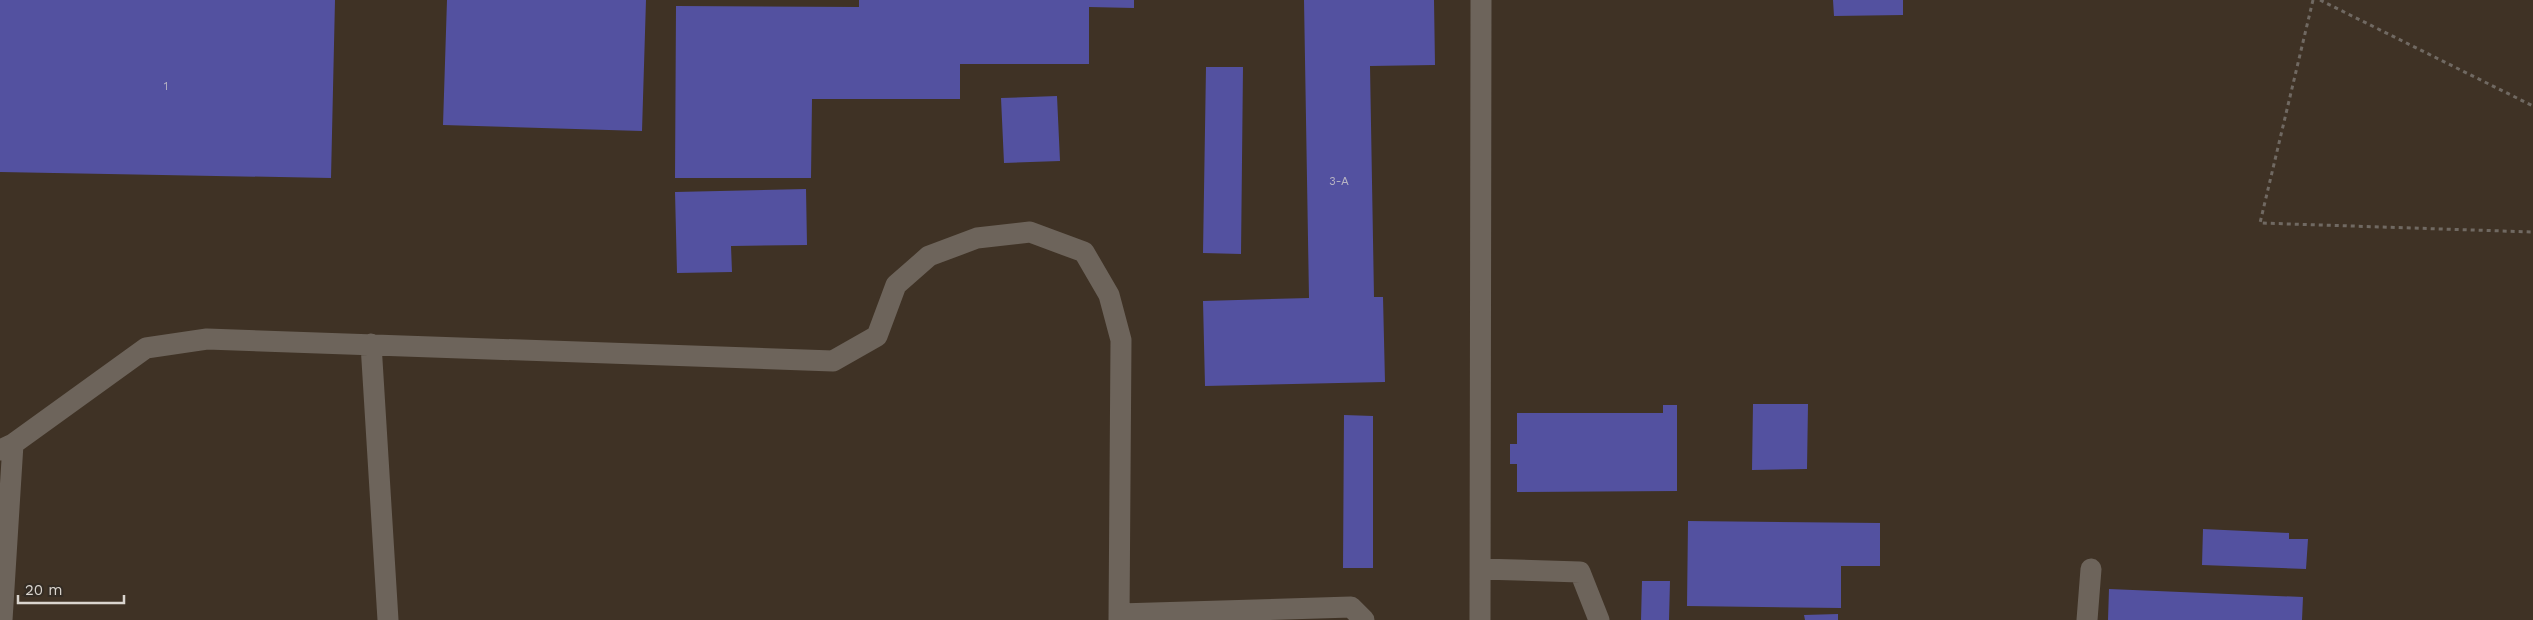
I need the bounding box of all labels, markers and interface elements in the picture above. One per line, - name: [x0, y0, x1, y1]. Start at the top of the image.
- house number: 1: [164, 80, 168, 93]
- house number: 3-А: [1329, 175, 1349, 188]
- scale bar: [18, 572, 124, 604]
- text: 20 m: [25, 581, 63, 599]

